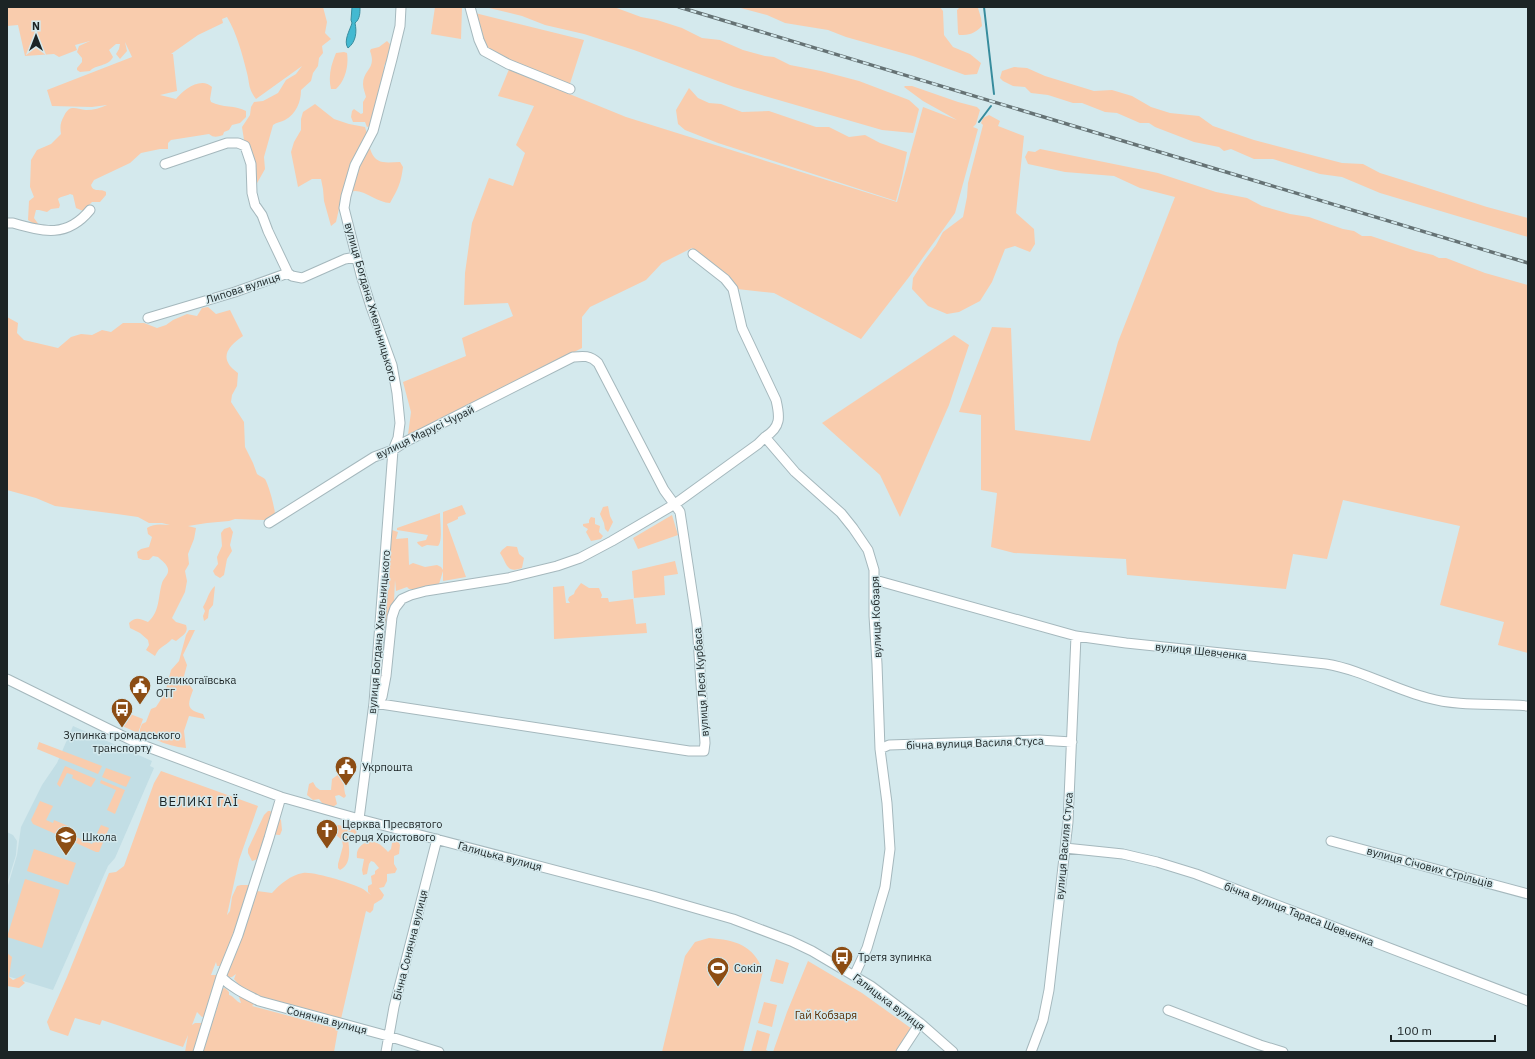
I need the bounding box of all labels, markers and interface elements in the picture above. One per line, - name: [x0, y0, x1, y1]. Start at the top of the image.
- north arrow: [16, 16, 56, 56]
- text: N: [32, 19, 40, 33]
- street label: вулиця Богдана Хмельницького: [342, 221, 400, 383]
- street label: Липова вулиця: [204, 269, 282, 307]
- street label: вулиця Марусі Чурай: [373, 402, 477, 462]
- street label: вулиця Богдана Хмельницького: [365, 549, 393, 715]
- street label: вулиця Кобзаря: [868, 576, 884, 658]
- street label: вулиця Леся Курбаса: [690, 627, 712, 737]
- street label: вулиця Шевченка: [1155, 639, 1248, 663]
- public building icon: Великогаївська ОТГ: [127, 673, 153, 706]
- place label: Великогаївська ОТГ: [156, 673, 237, 700]
- bus stop icon: Зупинка громадського транспорту: [109, 696, 135, 729]
- place label: Зупинка громадського транспорту: [63, 728, 181, 755]
- street label: бічна вулиця Василя Стуса: [906, 734, 1044, 752]
- public building icon: Укрпошта: [333, 754, 359, 787]
- place label: Укрпошта: [362, 760, 413, 774]
- street label: вулиця Василя Стуса: [1052, 792, 1076, 900]
- district label: ВЕЛИКІ ГАЇ: [159, 793, 239, 810]
- church icon: Церква Пресвятого Серця Христового: [314, 817, 340, 850]
- place label: Церква Пресвятого Серця Христового: [342, 817, 442, 844]
- school or university icon: Школа: [53, 824, 79, 857]
- place label: Школа: [82, 830, 117, 844]
- street label: Галицька вулиця: [456, 838, 544, 874]
- street label: вулиця Січових Стрільців: [1365, 843, 1495, 891]
- street label: бічна вулиця Тараса Шевченка: [1222, 879, 1376, 949]
- street label: Бічна Сонячна вулиця: [389, 888, 431, 1002]
- bus stop icon: Третя зупинка: [829, 944, 855, 977]
- place label: Третя зупинка: [858, 950, 932, 964]
- sports icon: Сокіл: [705, 955, 731, 988]
- place label: Сокіл: [734, 961, 762, 975]
- street label: Галицька вулиця: [850, 970, 928, 1034]
- street label: Сонячна вулиця: [285, 1003, 369, 1037]
- park label: Гай Кобзаря: [795, 1008, 857, 1022]
- scale bar: [1391, 1017, 1495, 1043]
- text: 100 m: [1397, 1023, 1432, 1038]

